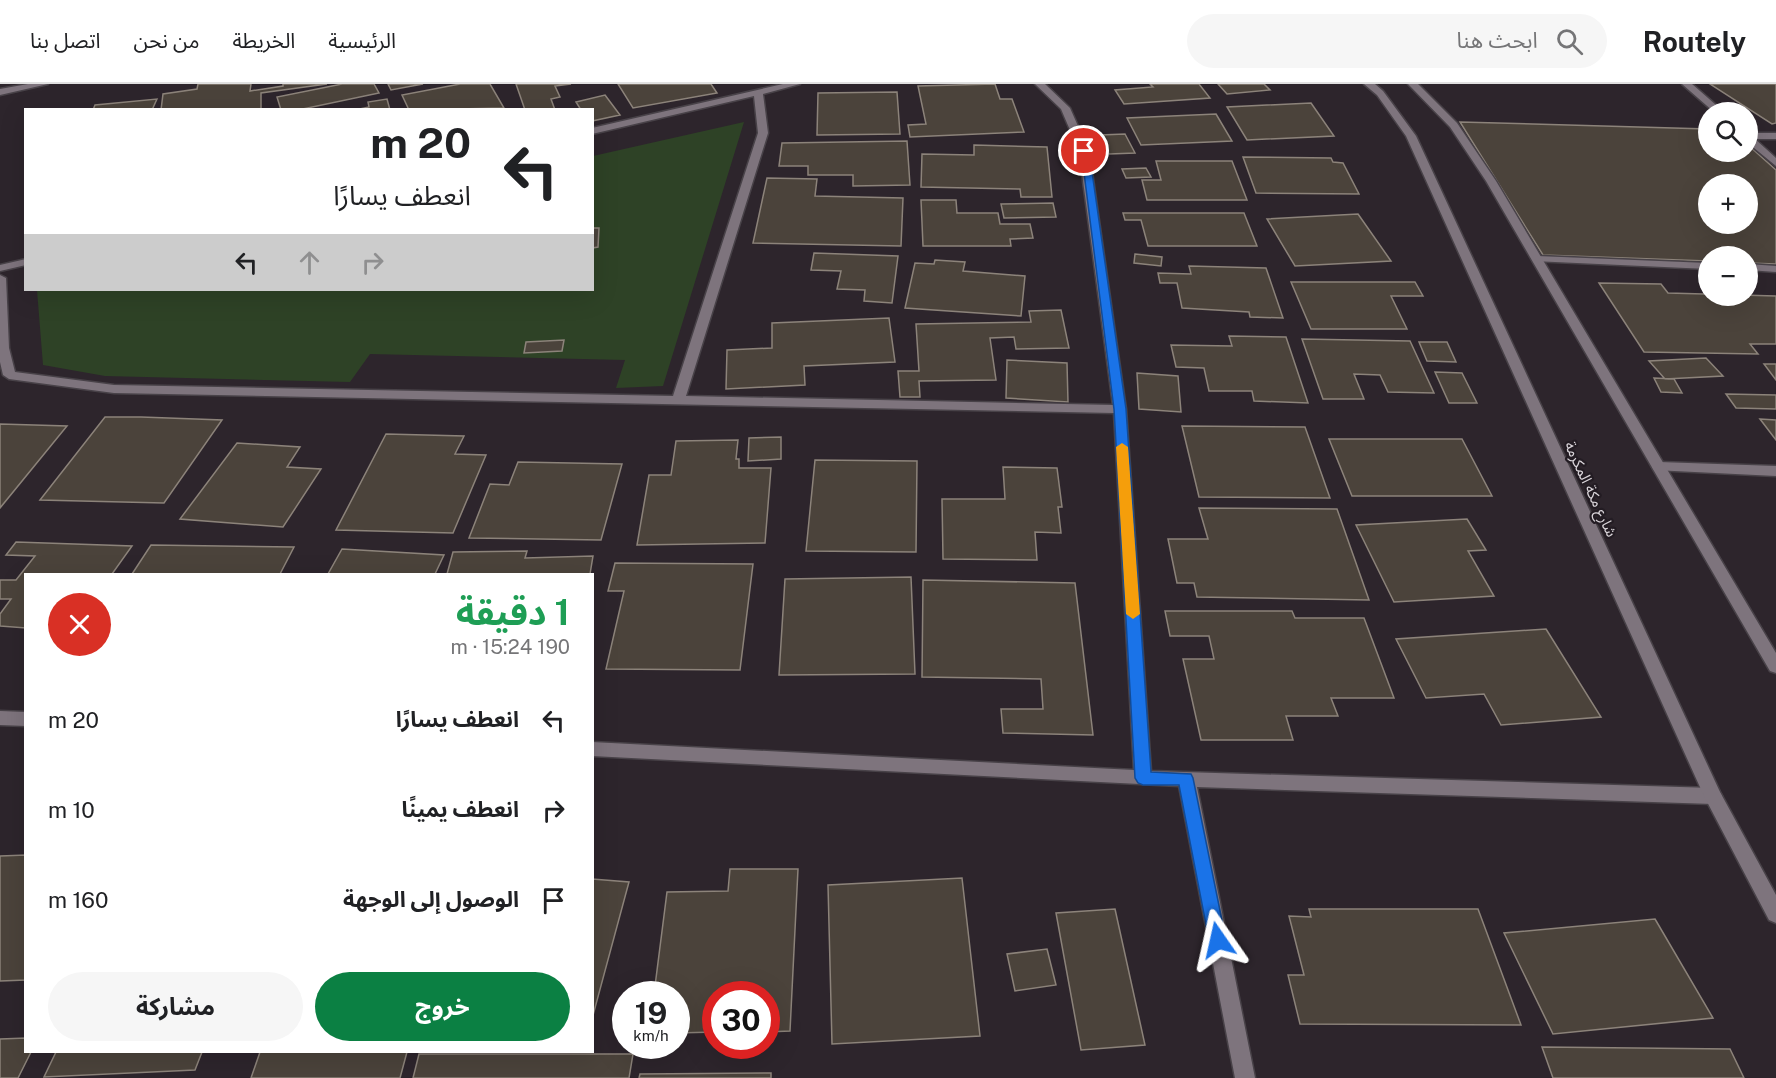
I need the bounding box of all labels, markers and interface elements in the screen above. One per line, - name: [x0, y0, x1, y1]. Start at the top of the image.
- search box: [1187, 14, 1607, 68]
- icon: search: [1553, 25, 1586, 58]
- text: Routely: [1643, 25, 1746, 58]
- text: ابحث هنا: [1457, 27, 1538, 53]
- text: اتصل بنا: [30, 28, 101, 53]
- text: من نحن: [134, 28, 199, 53]
- text: الخريطة: [232, 28, 295, 53]
- text: الرئيسية: [328, 28, 396, 53]
- map controls: [1698, 102, 1758, 306]
- button: search: [1698, 102, 1758, 162]
- text: 20 m: [370, 118, 471, 167]
- pin: [1058, 125, 1109, 176]
- icon: left: [492, 132, 570, 210]
- icon: arrive: [1067, 134, 1100, 167]
- button: +: [1698, 174, 1758, 234]
- text: انعطف يسارًا: [333, 179, 471, 211]
- icon: left: [230, 246, 263, 279]
- icon: ahead: [293, 246, 326, 279]
- icon: right: [356, 246, 389, 279]
- button: −: [1698, 246, 1758, 306]
- street label: شارع مكة المكرمة: [1558, 438, 1621, 541]
- text: 1 دقيقة: [456, 591, 570, 633]
- button: close: [48, 593, 111, 656]
- text: 190 m · 15:24: [451, 635, 570, 659]
- icon: left: [537, 704, 570, 737]
- text: انعطف يسارًا: [396, 706, 519, 732]
- text: 20 m: [48, 707, 99, 733]
- icon: right: [537, 794, 570, 827]
- text: انعطف يمينًا: [402, 796, 519, 822]
- text: 10 m: [48, 797, 95, 823]
- icon: arrive: [537, 884, 570, 917]
- text: الوصول إلى الوجهة: [343, 886, 519, 912]
- text: 160 m: [48, 887, 108, 913]
- position arrow: [1186, 908, 1250, 972]
- button: مشاركة: [48, 972, 303, 1041]
- button: خروج: [315, 972, 570, 1041]
- speed limit sign: 30: [702, 981, 780, 1059]
- text: 19: [635, 995, 667, 1031]
- text: km/h: [633, 1027, 669, 1044]

